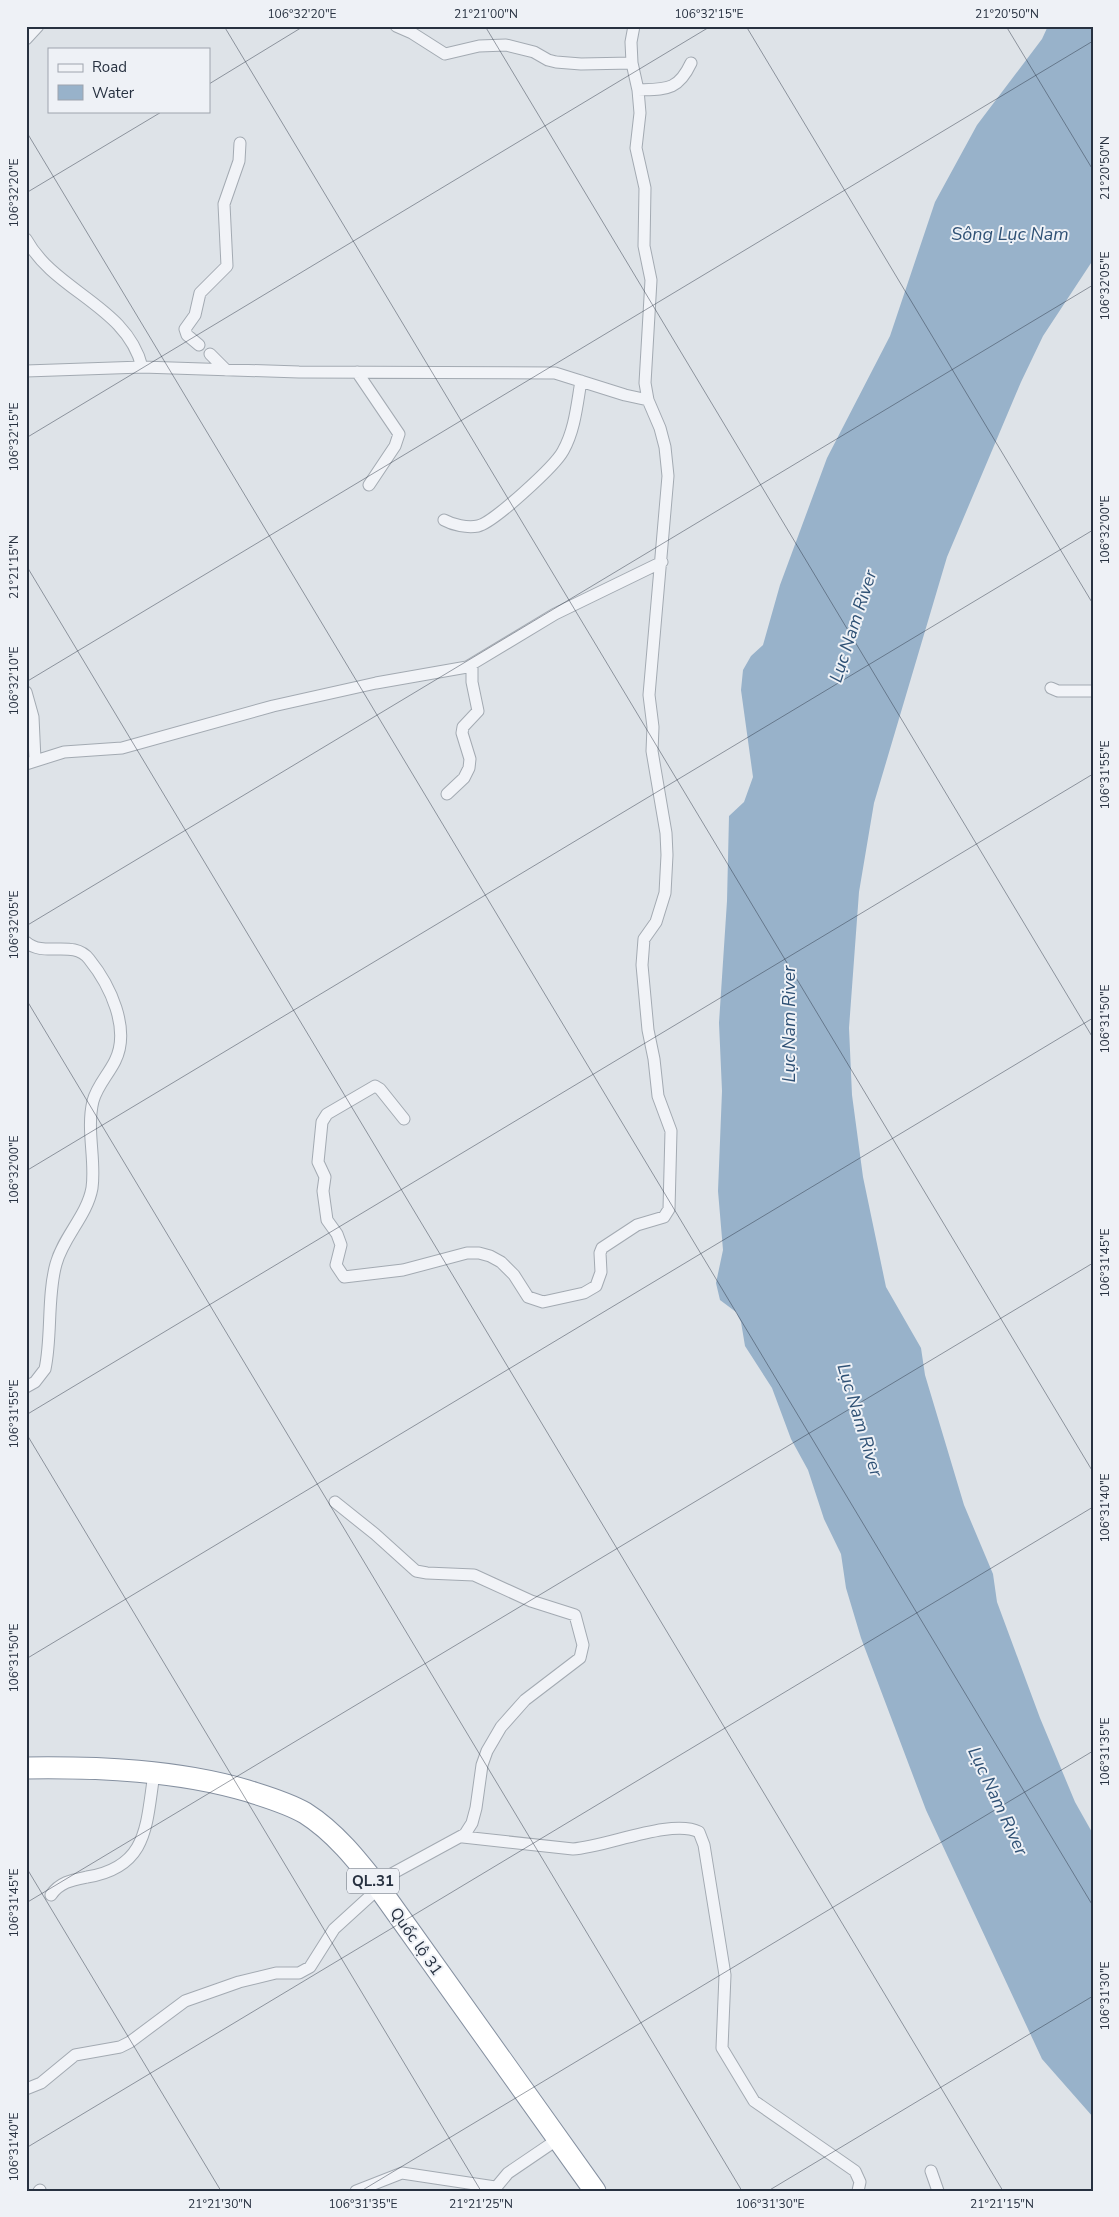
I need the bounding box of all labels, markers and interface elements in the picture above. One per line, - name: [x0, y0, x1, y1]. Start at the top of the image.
- text: 106°32'20"E: [267, 6, 337, 22]
- text: 21°21'00"N: [454, 6, 518, 22]
- text: 106°32'15"E: [674, 6, 744, 22]
- text: 21°20'50"N: [975, 6, 1039, 22]
- legend: [48, 48, 210, 112]
- text: Road: [92, 57, 127, 77]
- text: Water: [92, 83, 135, 103]
- text: 21°20'50"N: [1097, 136, 1113, 200]
- text: 106°32'20"E: [6, 158, 22, 228]
- water label: Sông Lục Nam: [951, 222, 1069, 246]
- text: 106°32'05"E: [1097, 251, 1113, 321]
- text: 106°32'15"E: [6, 402, 22, 472]
- text: 106°32'00"E: [1097, 495, 1113, 565]
- text: 21°21'15"N: [6, 535, 22, 599]
- water label: Lục Nam River: [824, 566, 883, 685]
- text: 106°32'10"E: [6, 646, 22, 716]
- text: 106°31'55"E: [1097, 740, 1113, 810]
- text: 106°32'05"E: [6, 890, 22, 960]
- water label: Lục Nam River: [777, 965, 801, 1082]
- text: 106°31'50"E: [1097, 984, 1113, 1054]
- text: 106°32'00"E: [6, 1135, 22, 1205]
- text: 106°31'45"E: [1097, 1228, 1113, 1298]
- water label: Lục Nam River: [831, 1361, 889, 1480]
- text: 106°31'55"E: [6, 1379, 22, 1449]
- text: 106°31'40"E: [1097, 1473, 1113, 1543]
- text: 106°31'50"E: [6, 1623, 22, 1693]
- text: 106°31'35"E: [1097, 1717, 1113, 1787]
- water label: Lục Nam River: [962, 1743, 1034, 1860]
- text: 106°31'45"E: [6, 1868, 22, 1938]
- road number: QL.31: [347, 1868, 399, 1894]
- street label: Quốc lộ 31: [385, 1903, 448, 1980]
- text: 106°31'30"E: [1097, 1961, 1113, 2031]
- text: 106°31'40"E: [6, 2112, 22, 2182]
- text: 21°21'30"N: [188, 2196, 252, 2212]
- text: 106°31'35"E: [328, 2196, 398, 2212]
- text: 21°21'25"N: [449, 2196, 513, 2212]
- text: 106°31'30"E: [735, 2196, 805, 2212]
- text: 21°21'15"N: [970, 2196, 1034, 2212]

